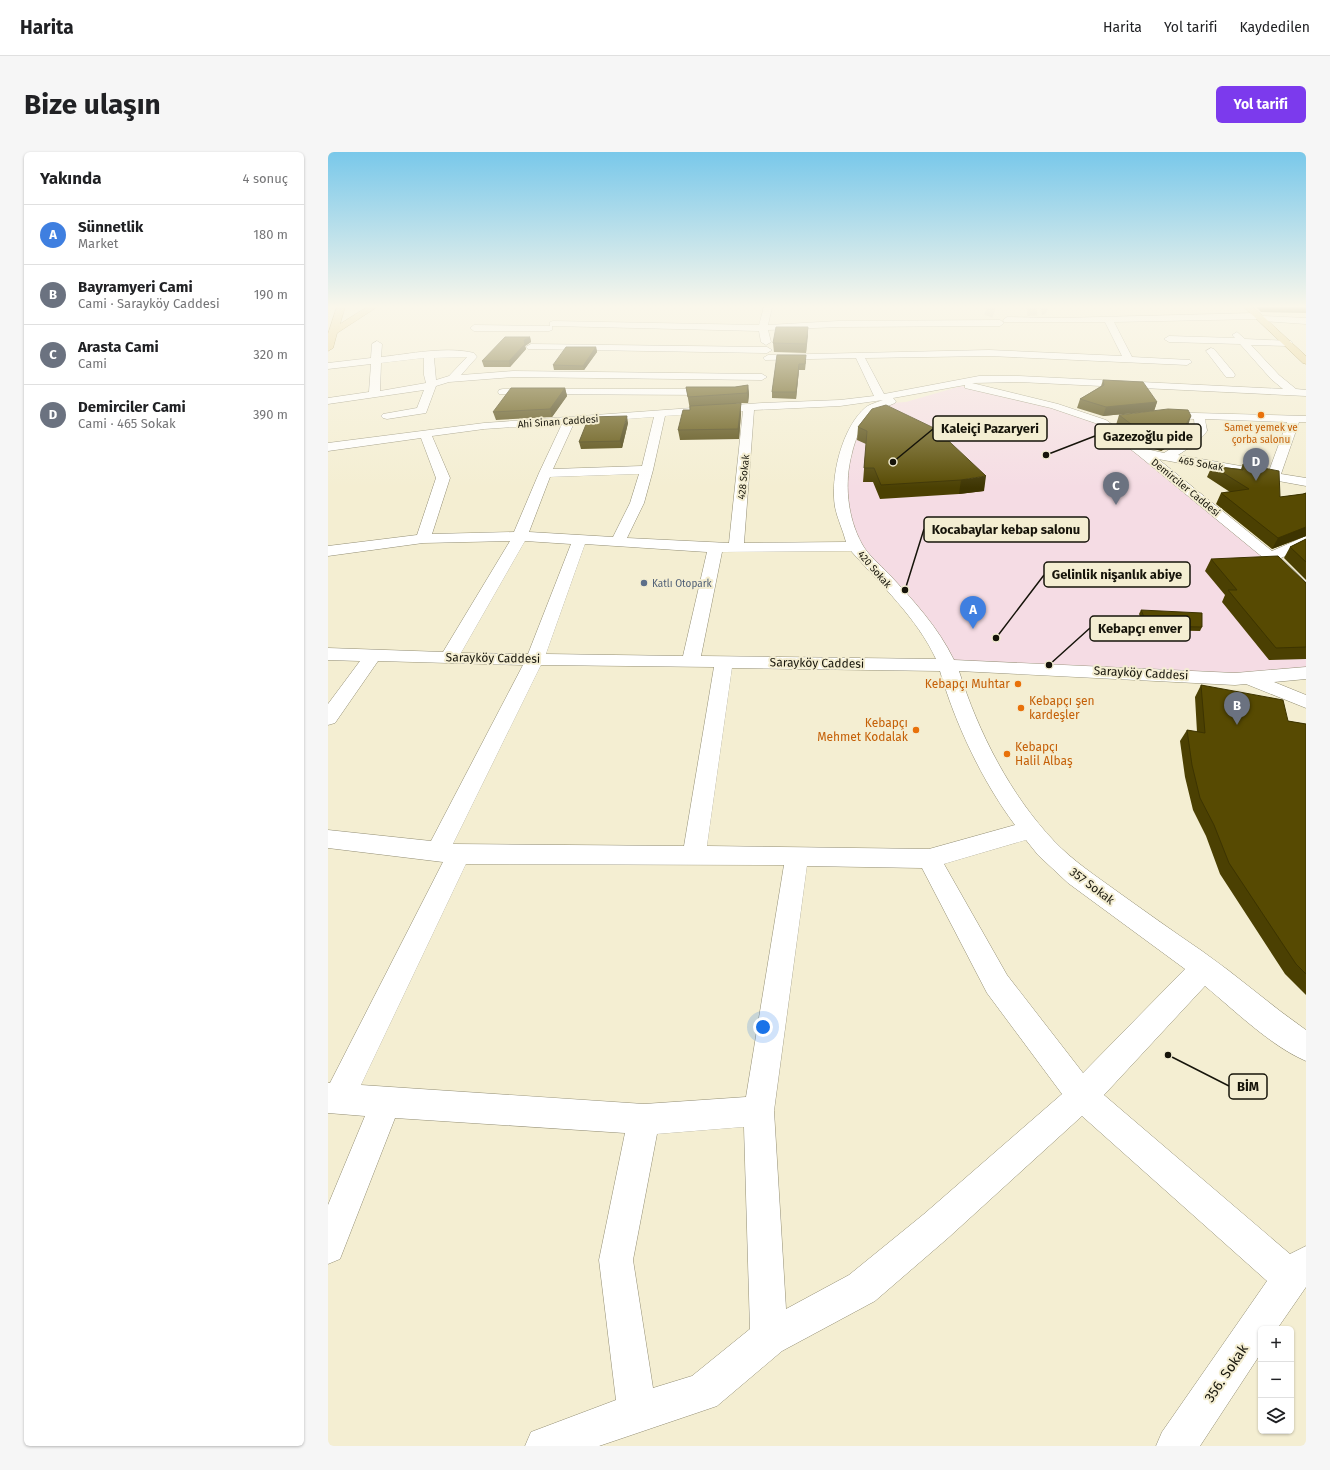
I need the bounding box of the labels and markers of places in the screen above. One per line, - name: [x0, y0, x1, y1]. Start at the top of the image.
- marker: Samet yemek ve çorba salonu: [1256, 410, 1266, 420]
- callout: Kaleiçi Pazaryeri: [933, 416, 1047, 441]
- place label: Samet yemek ve çorba salonu: [1224, 422, 1298, 446]
- callout: Gazezoğlu pide: [1095, 424, 1201, 449]
- pin: D: [1243, 448, 1269, 481]
- pin: C: [1103, 472, 1129, 505]
- callout: Kocabaylar kebap salonu: [924, 517, 1089, 542]
- callout: Gelinlik nişanlık abiye: [1044, 562, 1190, 587]
- marker: Katlı Otopark: [639, 578, 649, 588]
- place label: Katlı Otopark: [652, 578, 713, 590]
- pin: A: [960, 596, 986, 629]
- callout: Kebapçı enver: [1090, 616, 1190, 641]
- place label: Kebapçı Muhtar: [925, 677, 1010, 691]
- marker: Kebapçı Muhtar: [1013, 679, 1023, 689]
- pin: B: [1224, 692, 1250, 725]
- place label: Kebapçı şen kardeşler: [1029, 694, 1095, 722]
- marker: Kebapçı şen kardeşler: [1016, 703, 1026, 713]
- place label: Kebapçı Mehmet Kodalak: [817, 716, 909, 744]
- marker: Kebapçı Mehmet Kodalak: [911, 725, 921, 735]
- place label: Kebapçı Halil Albaş: [1015, 740, 1073, 768]
- marker: Kebapçı Halil Albaş: [1002, 749, 1012, 759]
- callout: BİM: [1229, 1074, 1267, 1099]

